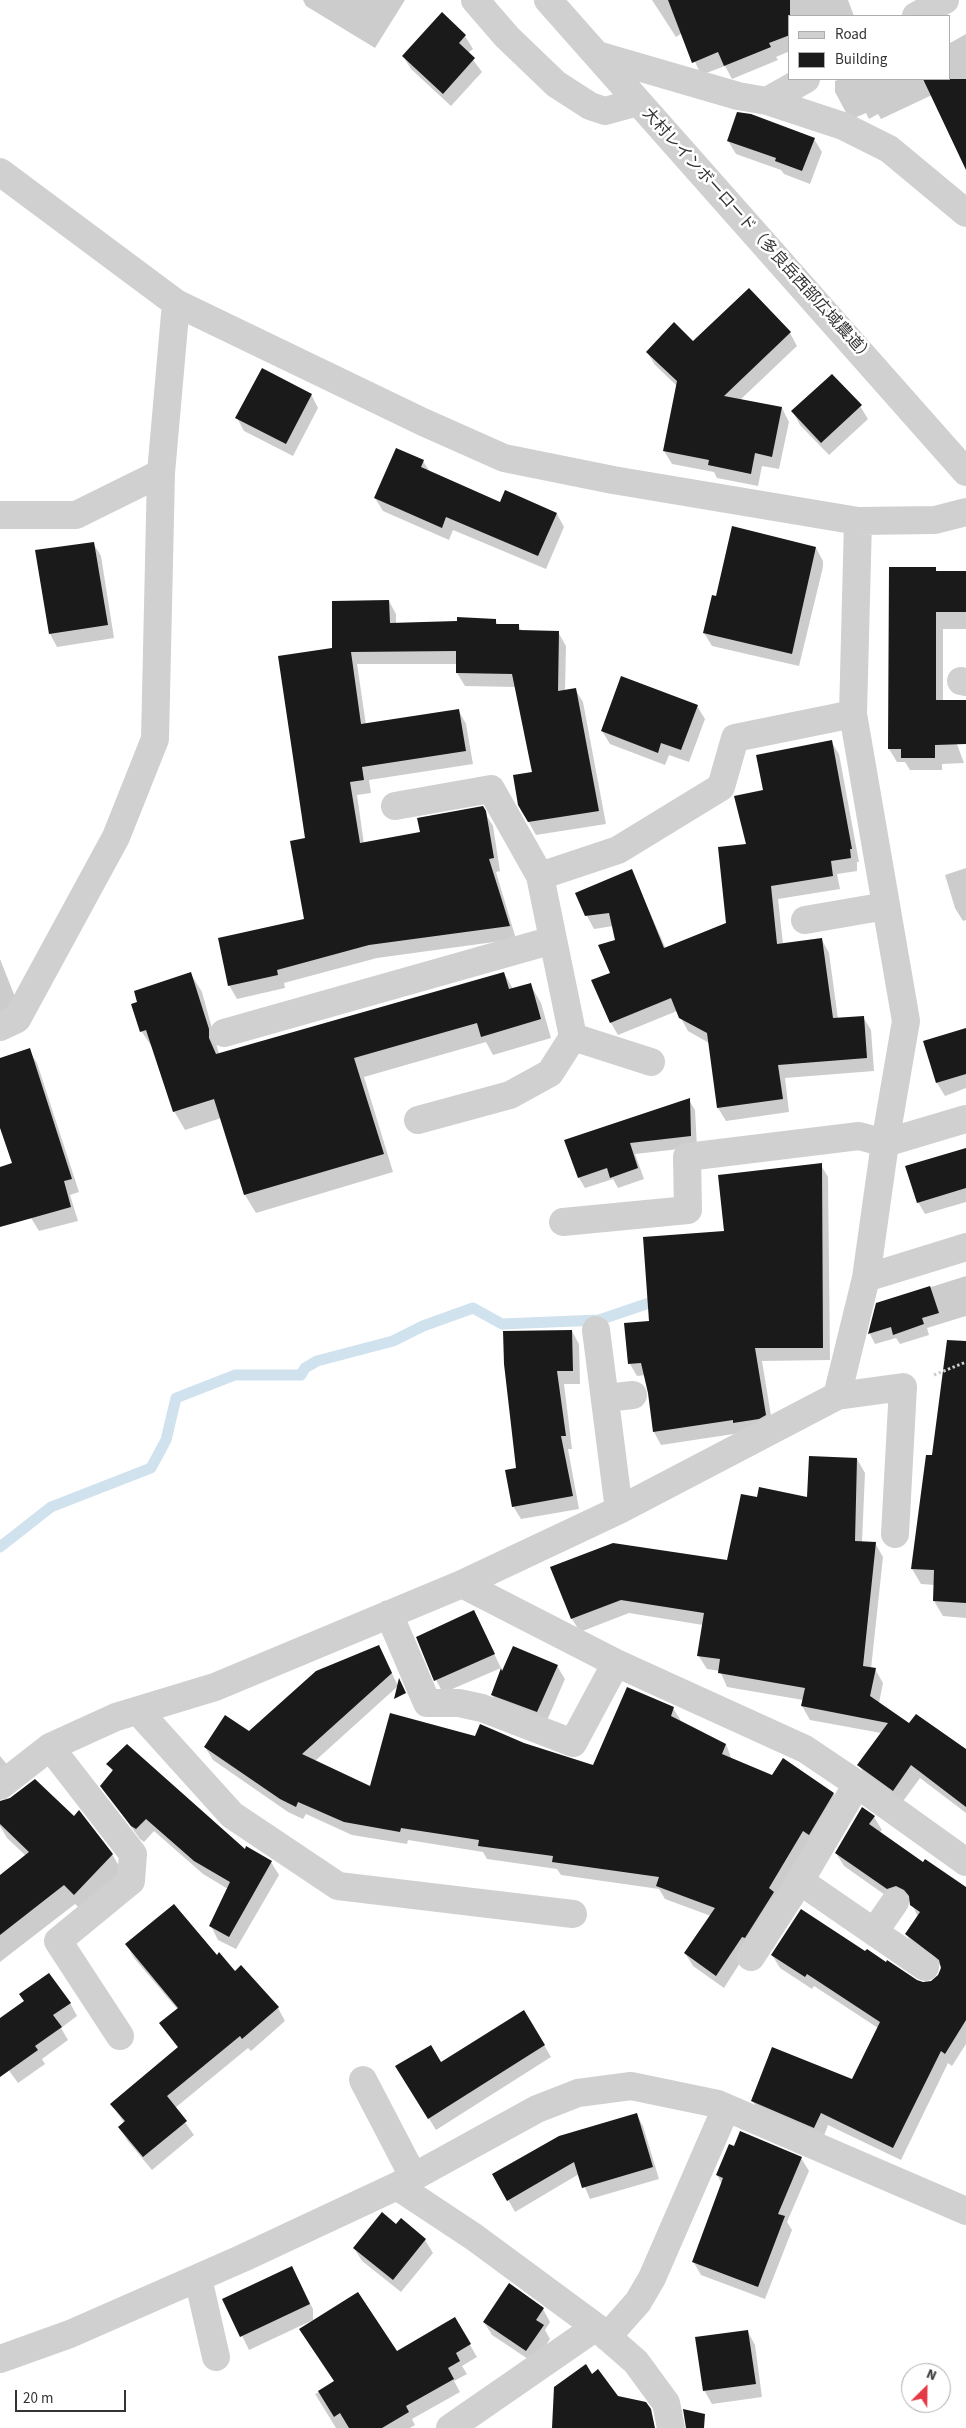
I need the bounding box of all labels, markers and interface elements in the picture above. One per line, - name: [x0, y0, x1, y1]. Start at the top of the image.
- legend: [788, 15, 951, 80]
- text: Road: [835, 24, 867, 45]
- text: Building: [835, 49, 887, 70]
- street label: 大村レインボーロード（多良岳西部広域農道）: [637, 105, 877, 367]
- north arrow: [901, 2363, 951, 2413]
- text: N: [923, 2364, 940, 2386]
- scale bar: [18, 2380, 129, 2412]
- text: 20 m: [23, 2388, 53, 2409]

